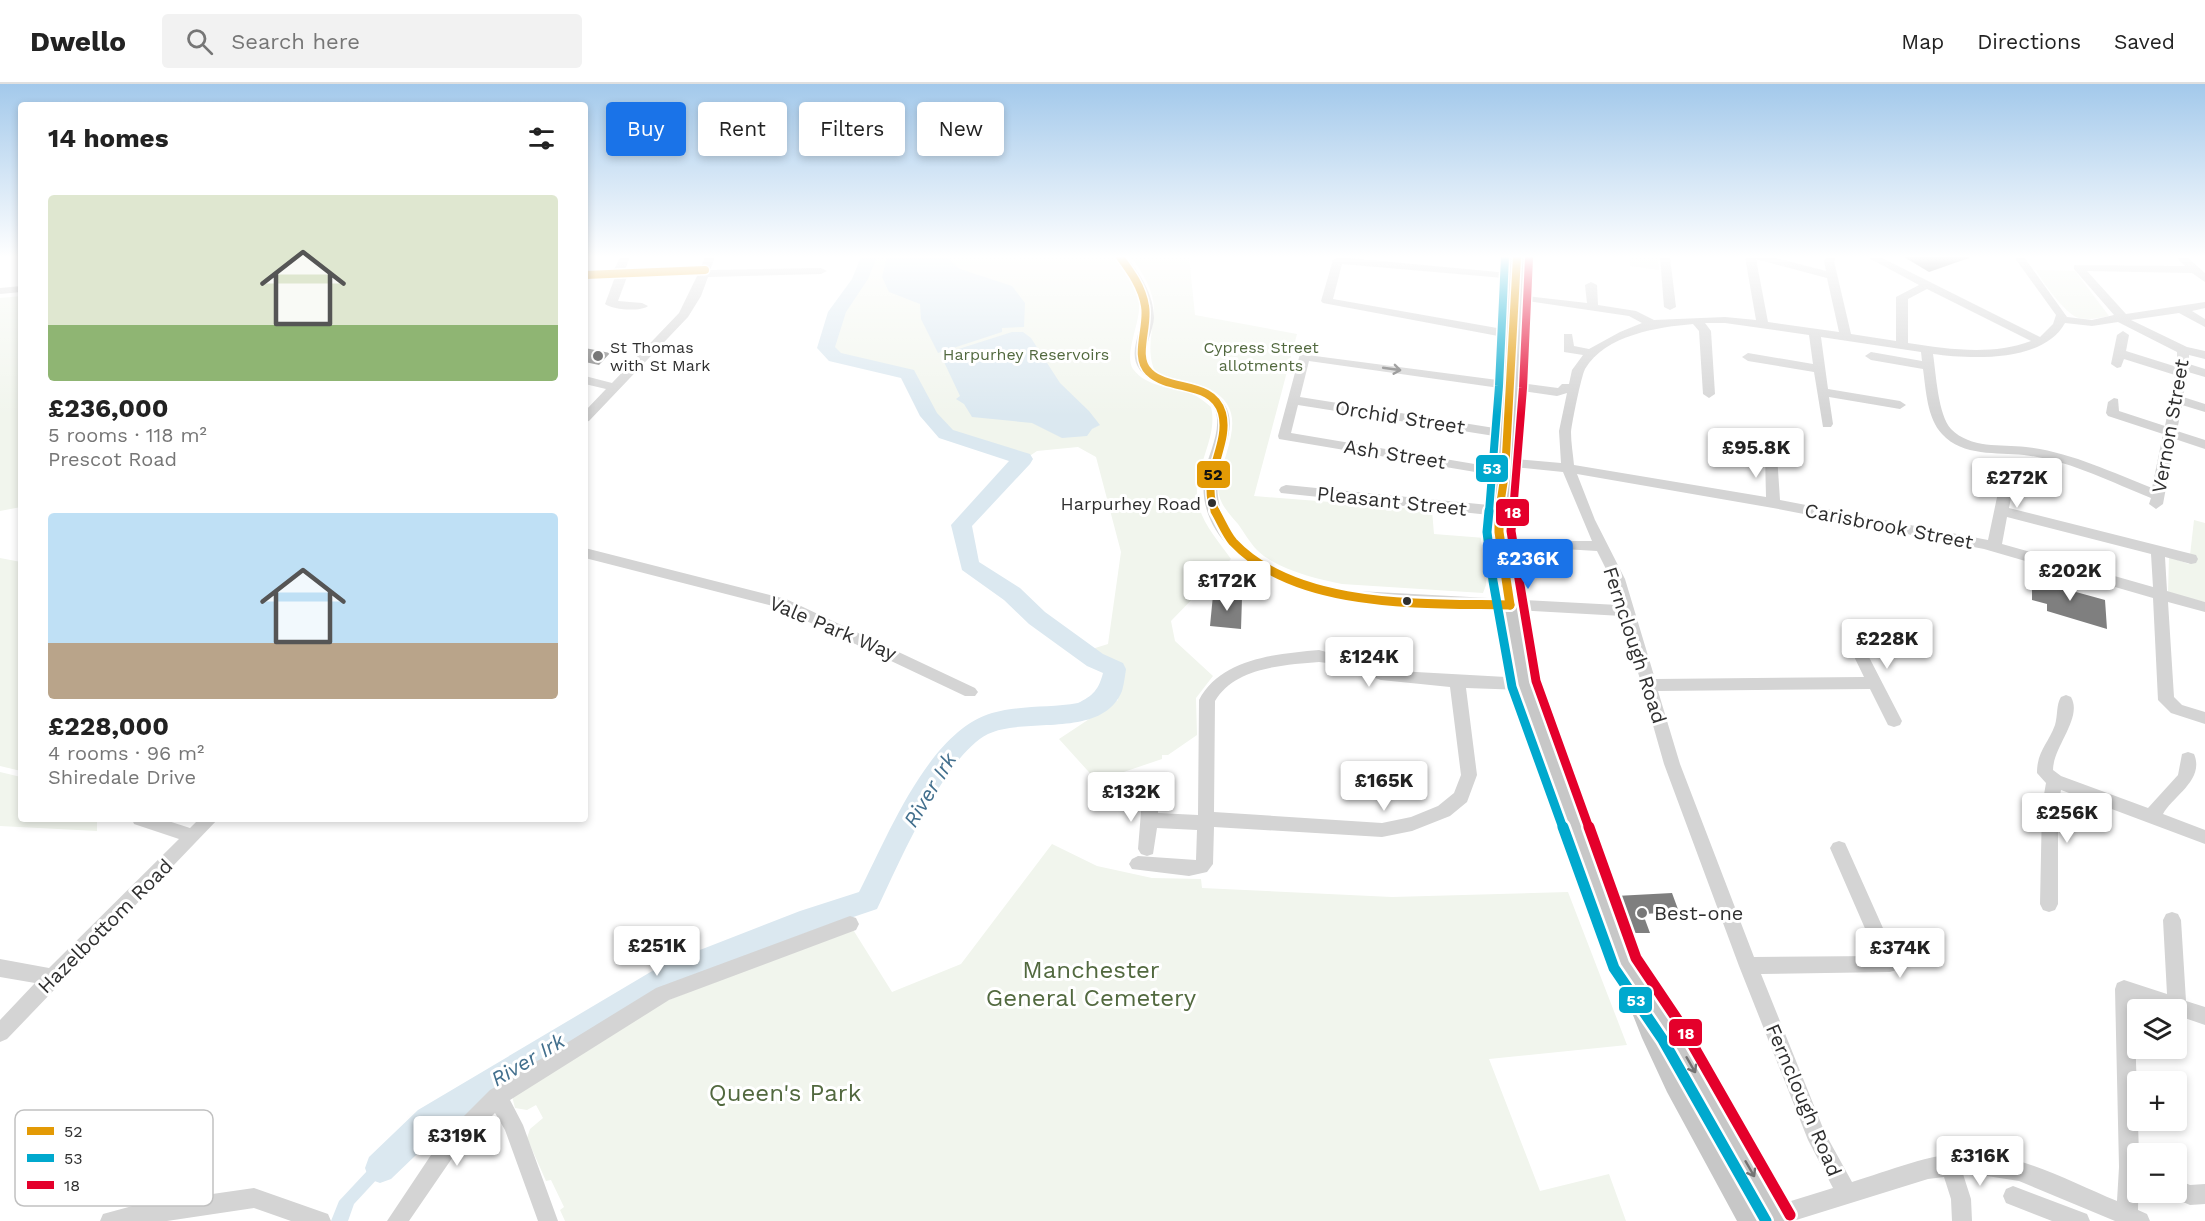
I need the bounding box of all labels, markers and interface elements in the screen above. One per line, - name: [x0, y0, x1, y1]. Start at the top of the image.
- search box: [162, 14, 582, 68]
- text: Dwello: [30, 25, 126, 58]
- icon: search: [183, 25, 216, 58]
- text: Search here: [231, 29, 360, 54]
- text: Map: [1901, 29, 1944, 54]
- text: Directions: [1977, 29, 2081, 54]
- text: Saved: [2114, 29, 2175, 54]
- chip: Buy: [606, 102, 686, 156]
- chip: Rent: [698, 102, 787, 156]
- chip: Filters: [799, 102, 905, 156]
- chip: New: [917, 102, 1004, 156]
- icon: filters: [525, 122, 558, 155]
- text: 14 homes: [48, 123, 169, 153]
- icon: home: [249, 234, 357, 342]
- place label: St Thomas with St Mark: [610, 338, 710, 375]
- park label: Cypress Street allotments: [1203, 338, 1319, 375]
- park label: Harpurhey Reservoirs: [943, 345, 1109, 364]
- marker: St Thomas with St Mark: [591, 349, 605, 363]
- street label: Vernon Street: [2146, 357, 2194, 495]
- one-way arrow: [1381, 364, 1401, 375]
- text: £236,000: [48, 393, 169, 423]
- street label: Orchid Street: [1333, 395, 1467, 439]
- text: 5 rooms · 118 m²: [48, 423, 207, 447]
- pin: £95.8K: [1707, 428, 1805, 479]
- street label: Ash Street: [1342, 434, 1448, 474]
- text: £95.8K: [1722, 435, 1790, 459]
- text: Prescot Road: [48, 447, 177, 471]
- line badge: 53: [1475, 454, 1509, 483]
- pin: £272K: [1975, 458, 2059, 509]
- text: 53: [1483, 459, 1501, 478]
- line badge: 52: [1196, 460, 1231, 489]
- text: 52: [1204, 465, 1222, 484]
- text: £272K: [1986, 465, 2048, 489]
- street label: Pleasant Street: [1316, 481, 1469, 521]
- place label: Harpurhey Road: [1061, 493, 1201, 514]
- marker: Harpurhey Road: [1206, 497, 1218, 509]
- line badge: 18: [1495, 498, 1530, 527]
- street label: Carisbrook Street: [1803, 498, 1976, 554]
- text: 18: [1505, 503, 1521, 522]
- pin: £236K: [1486, 539, 1570, 590]
- text: £236K: [1497, 546, 1559, 570]
- pin: £202K: [2028, 551, 2112, 602]
- icon: home: [249, 552, 357, 660]
- text: £202K: [2039, 558, 2102, 582]
- pin: £172K: [1185, 561, 1269, 612]
- street label: Fernclough Road: [1598, 564, 1672, 726]
- text: £172K: [1198, 568, 1256, 592]
- street label: Vale Park Way: [766, 590, 901, 666]
- unlabelled marker: [1401, 595, 1413, 607]
- pin: £228K: [1845, 619, 1929, 670]
- text: £228K: [1856, 626, 1918, 650]
- pin: £124K: [1327, 637, 1411, 688]
- text: £124K: [1339, 644, 1399, 668]
- text: £228,000: [48, 711, 169, 741]
- text: 4 rooms · 96 m²: [48, 741, 204, 765]
- water label: River Irk: [898, 748, 962, 831]
- pin: £165K: [1342, 761, 1426, 812]
- text: Shiredale Drive: [48, 765, 196, 789]
- text: £165K: [1355, 768, 1413, 792]
- pin: £132K: [1089, 772, 1173, 823]
- text: £132K: [1102, 779, 1160, 803]
- pin: £256K: [2025, 793, 2109, 844]
- text: £256K: [2036, 800, 2098, 824]
- street label: Hazelbottom Road: [33, 854, 177, 998]
- place label: Best-one: [1654, 901, 1743, 925]
- marker: Best-one: [1635, 906, 1649, 920]
- pin: £251K: [615, 926, 699, 977]
- pin: £374K: [1858, 928, 1942, 979]
- text: £251K: [628, 933, 686, 957]
- text: £374K: [1870, 935, 1930, 959]
- park label: Manchester General Cemetery: [986, 956, 1197, 1012]
- line badge: 53: [1618, 986, 1653, 1014]
- text: 53: [1627, 991, 1645, 1010]
- map controls: [2127, 999, 2187, 1203]
- button: layers: [2127, 999, 2187, 1059]
- line badge: 18: [1668, 1018, 1703, 1047]
- street label: Fernclough Road: [1761, 1020, 1847, 1180]
- text: 18: [1678, 1024, 1694, 1043]
- water label: River Irk: [486, 1028, 570, 1091]
- one-way arrow: [1685, 1056, 1697, 1073]
- button: +: [2127, 1071, 2187, 1131]
- park label: Queen's Park: [709, 1079, 862, 1107]
- legend: [15, 1110, 213, 1206]
- pin: £319K: [415, 1116, 499, 1167]
- text: 52: [64, 1122, 83, 1141]
- text: £319K: [427, 1123, 487, 1147]
- pin: £316K: [1938, 1136, 2022, 1187]
- text: £316K: [1950, 1143, 2010, 1167]
- button: −: [2127, 1143, 2187, 1203]
- text: 53: [64, 1149, 83, 1168]
- one-way arrow: [1745, 1160, 1757, 1177]
- text: 18: [64, 1176, 80, 1195]

